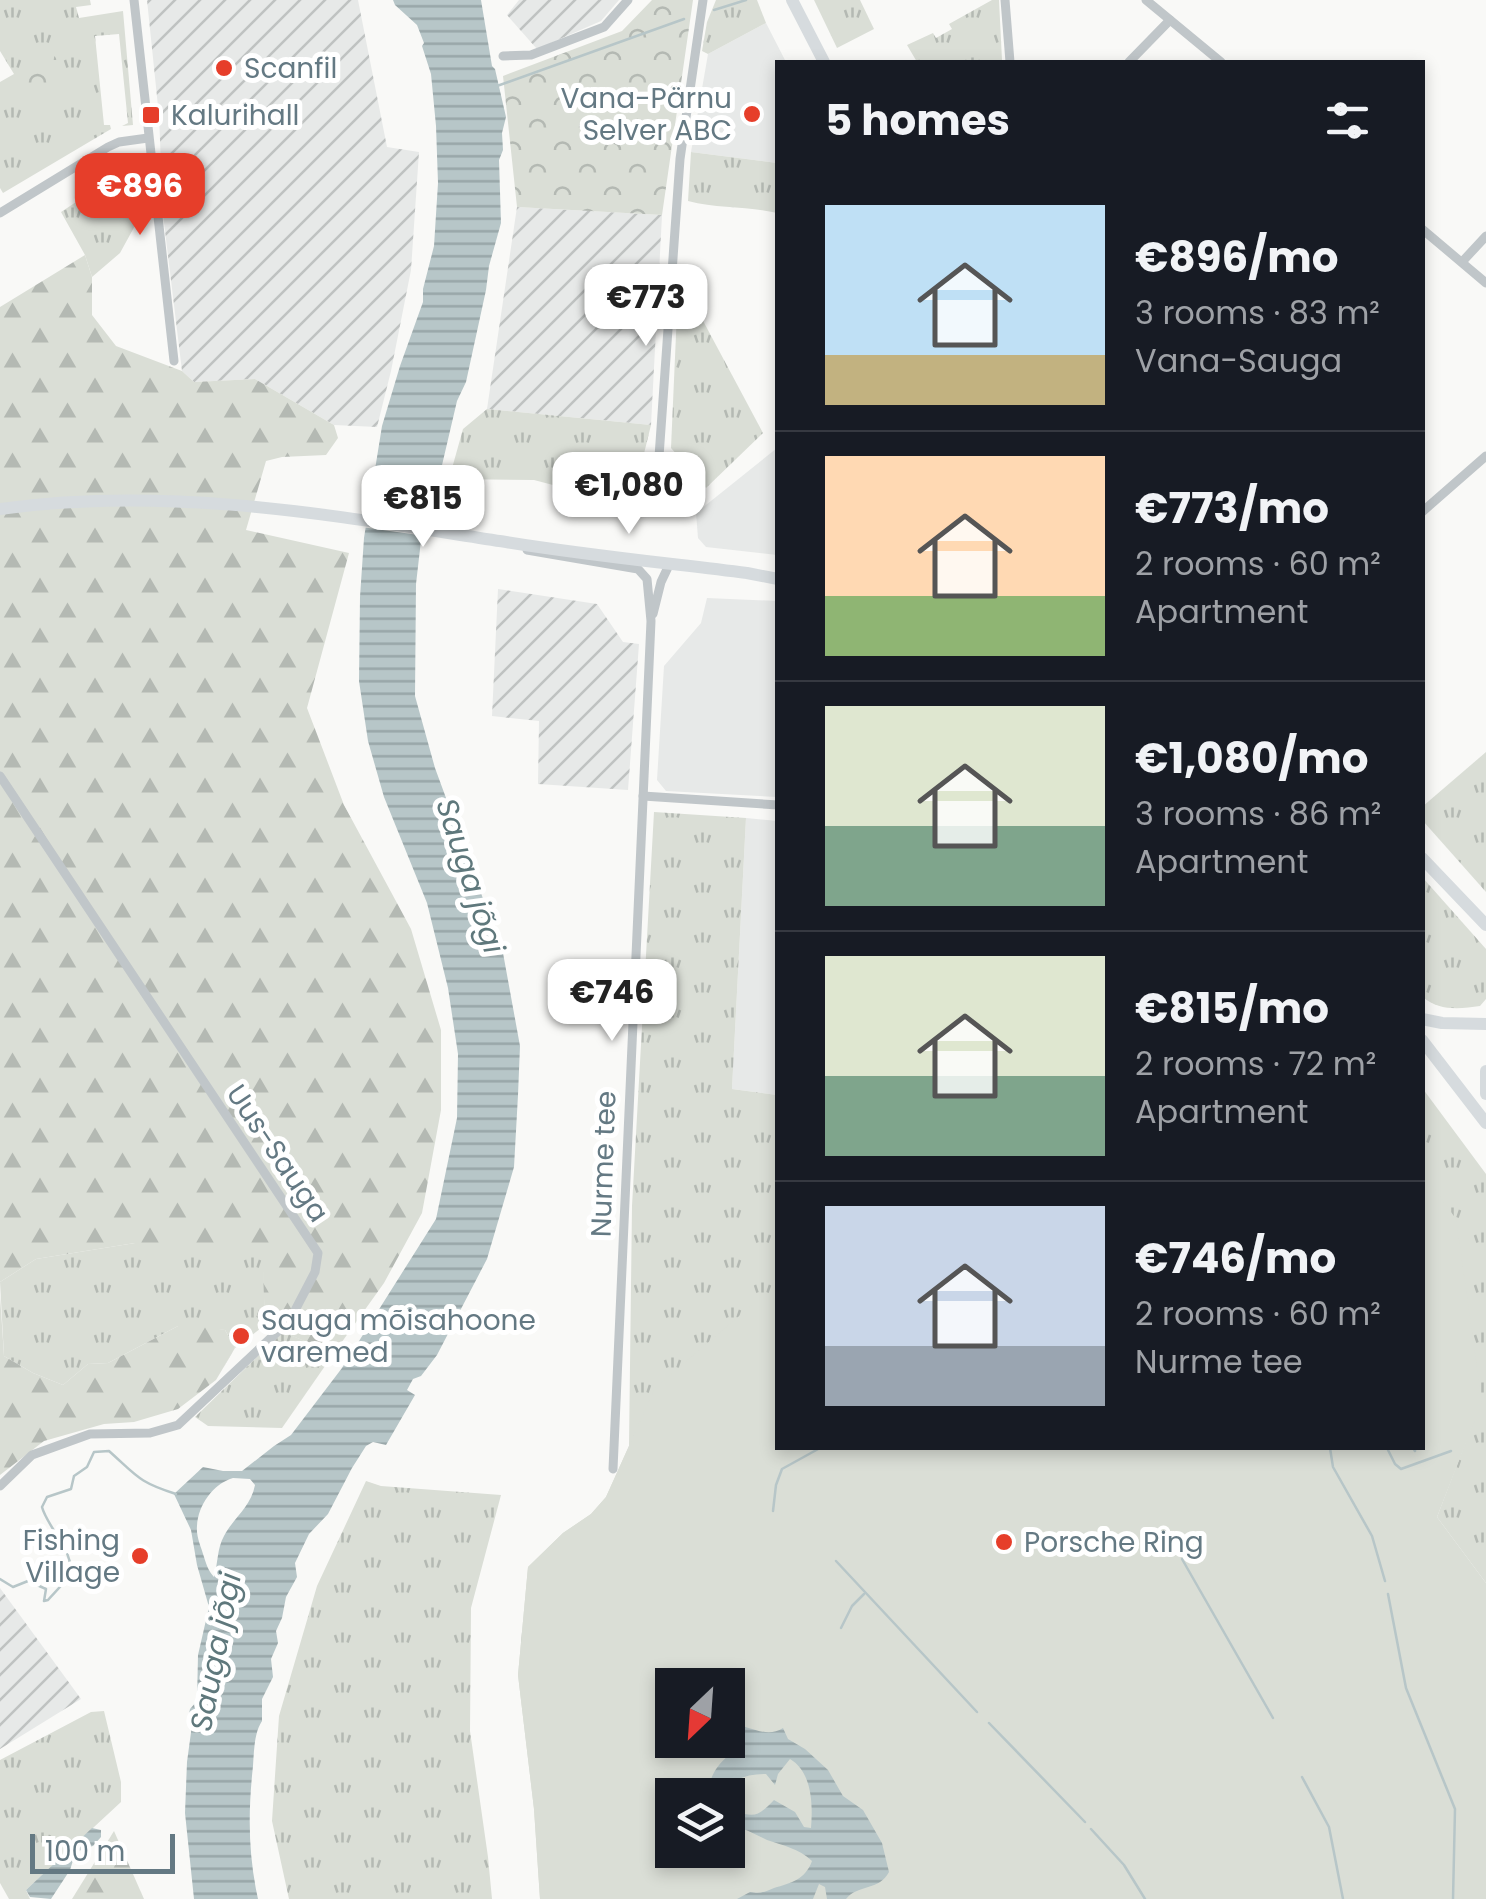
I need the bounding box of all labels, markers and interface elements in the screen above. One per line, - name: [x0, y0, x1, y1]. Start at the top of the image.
- place label: Scanfil: [244, 49, 337, 88]
- marker: Scanfil: [213, 57, 235, 79]
- place label: Vana-Pärnu Selver ABC: [560, 79, 732, 150]
- text: 5 homes: [825, 91, 1010, 150]
- icon: filters: [1320, 93, 1375, 148]
- place label: Kalurihall: [171, 96, 299, 135]
- marker: Vana-Pärnu Selver ABC: [741, 103, 763, 125]
- marker: Kalurihall: [140, 104, 162, 126]
- pin: €896: [81, 153, 199, 238]
- text: €896: [97, 163, 183, 208]
- text: €896/mo: [1135, 228, 1339, 287]
- icon: home: [905, 245, 1025, 365]
- pin: €773: [587, 264, 705, 349]
- text: €773: [606, 274, 686, 319]
- text: 3 rooms · 83 m²: [1135, 290, 1380, 335]
- text: Vana-Sauga: [1135, 338, 1342, 383]
- pin: €1,080: [548, 452, 710, 537]
- text: €1,080: [574, 462, 684, 507]
- pin: €815: [364, 465, 482, 550]
- text: €815: [383, 475, 463, 520]
- text: €773/mo: [1135, 479, 1329, 538]
- icon: home: [905, 496, 1025, 616]
- text: 2 rooms · 60 m²: [1135, 541, 1381, 586]
- text: Apartment: [1135, 589, 1308, 634]
- text: €1,080/mo: [1135, 729, 1369, 788]
- icon: home: [905, 746, 1025, 866]
- text: 3 rooms · 86 m²: [1135, 791, 1381, 836]
- water label: Sauga jõgi: [425, 793, 516, 960]
- text: Apartment: [1135, 839, 1308, 884]
- pin: €746: [553, 959, 671, 1044]
- text: €746: [570, 969, 654, 1014]
- text: €815/mo: [1135, 979, 1329, 1038]
- icon: home: [905, 996, 1025, 1116]
- text: 2 rooms · 72 m²: [1135, 1041, 1376, 1086]
- street label: Uus-Sauga: [217, 1077, 338, 1230]
- text: Apartment: [1135, 1089, 1308, 1134]
- street label: Nurme tee: [581, 1090, 626, 1238]
- text: €746/mo: [1135, 1229, 1336, 1288]
- icon: home: [905, 1246, 1025, 1366]
- text: 2 rooms · 60 m²: [1135, 1291, 1381, 1336]
- place label: Sauga mõisahoone varemed: [261, 1301, 536, 1372]
- marker: Sauga mõisahoone varemed: [230, 1325, 252, 1347]
- text: Nurme tee: [1135, 1339, 1303, 1384]
- place label: Fishing Village: [23, 1521, 120, 1592]
- place label: Porsche Ring: [1024, 1523, 1204, 1562]
- marker: Porsche Ring: [993, 1531, 1015, 1553]
- marker: Fishing Village: [129, 1545, 151, 1567]
- water label: Sauga jõgi: [179, 1568, 252, 1735]
- north arrow: [655, 1668, 745, 1758]
- map controls: [655, 1668, 745, 1868]
- button: layers: [655, 1778, 745, 1868]
- scale bar: [30, 1829, 175, 1874]
- text: 100 m: [45, 1832, 125, 1871]

